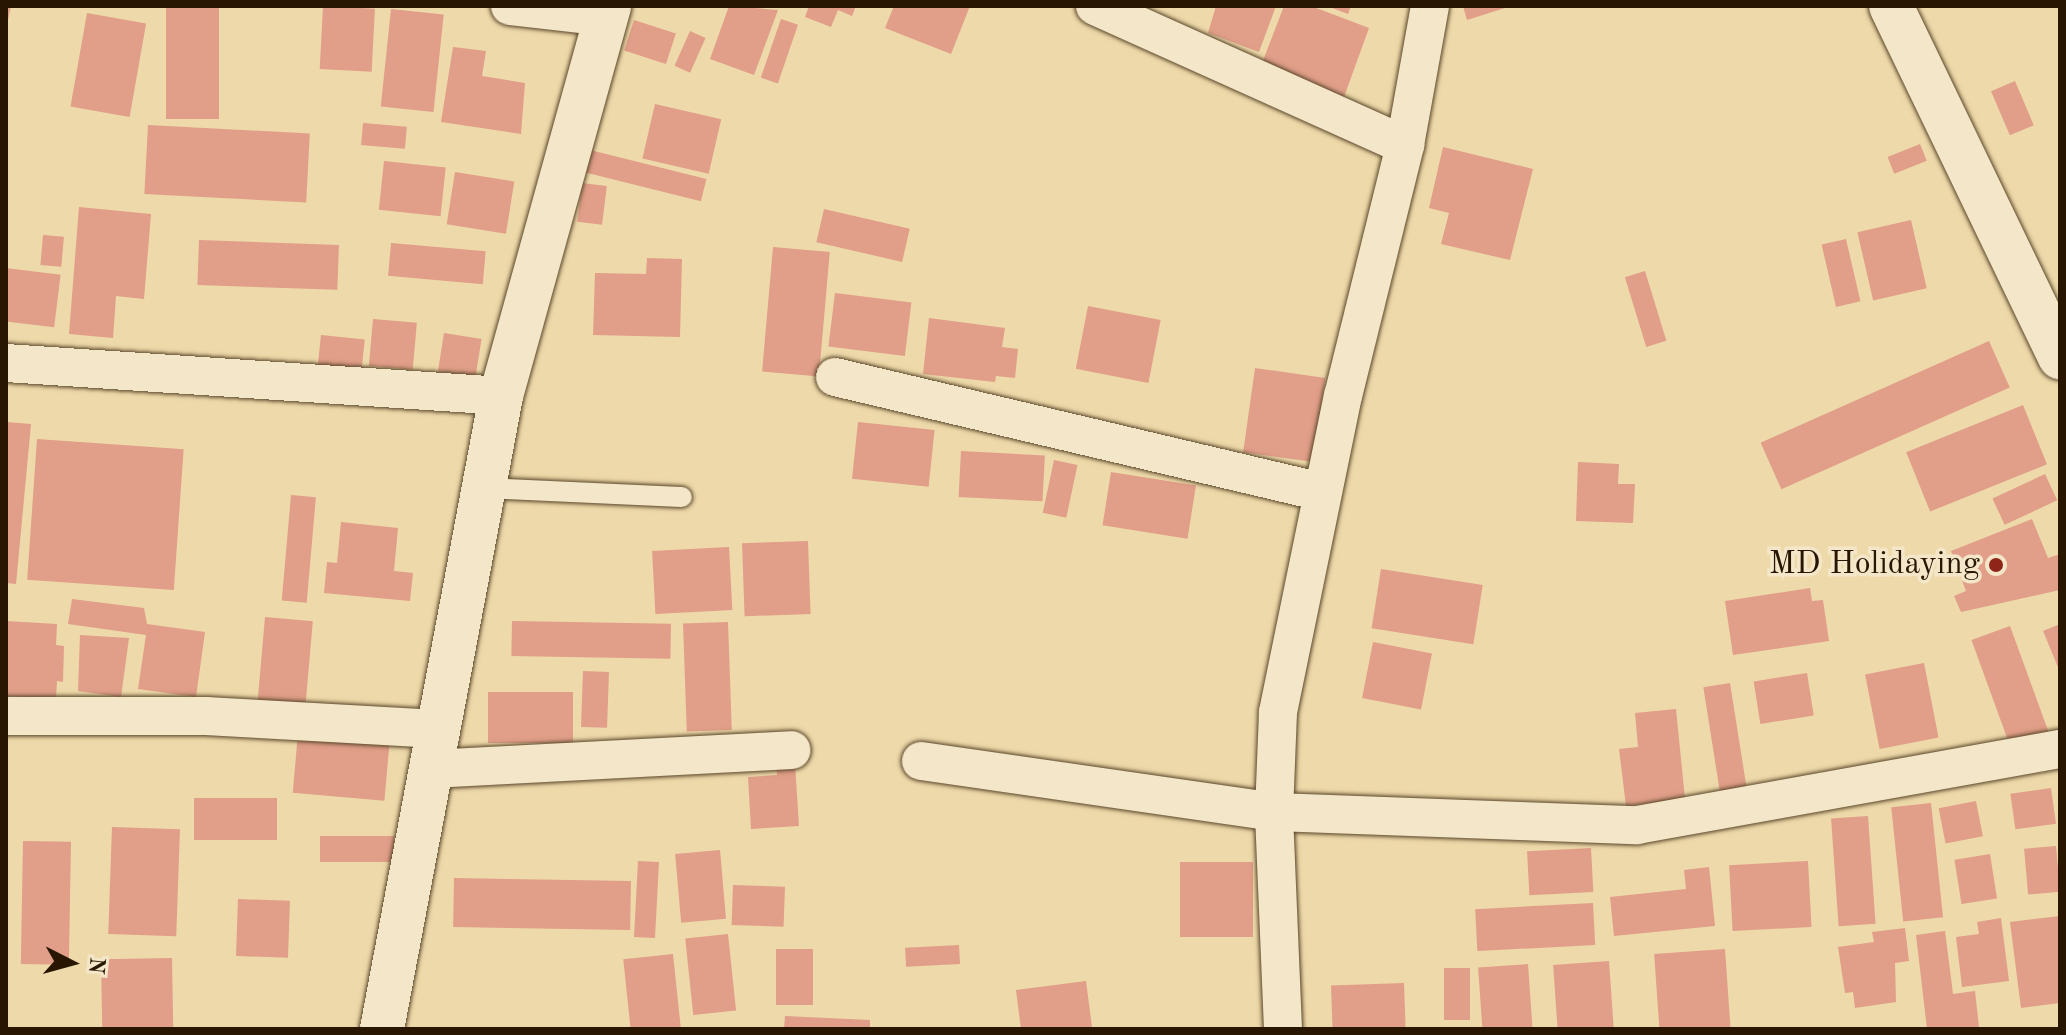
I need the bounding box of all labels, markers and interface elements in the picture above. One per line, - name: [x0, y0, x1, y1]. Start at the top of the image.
- place label: MD Holidaying: [1769, 546, 1980, 584]
- marker: MD Holidaying: [1987, 556, 2005, 574]
- north arrow: [32, 923, 112, 1003]
- text: N: [84, 956, 108, 975]

